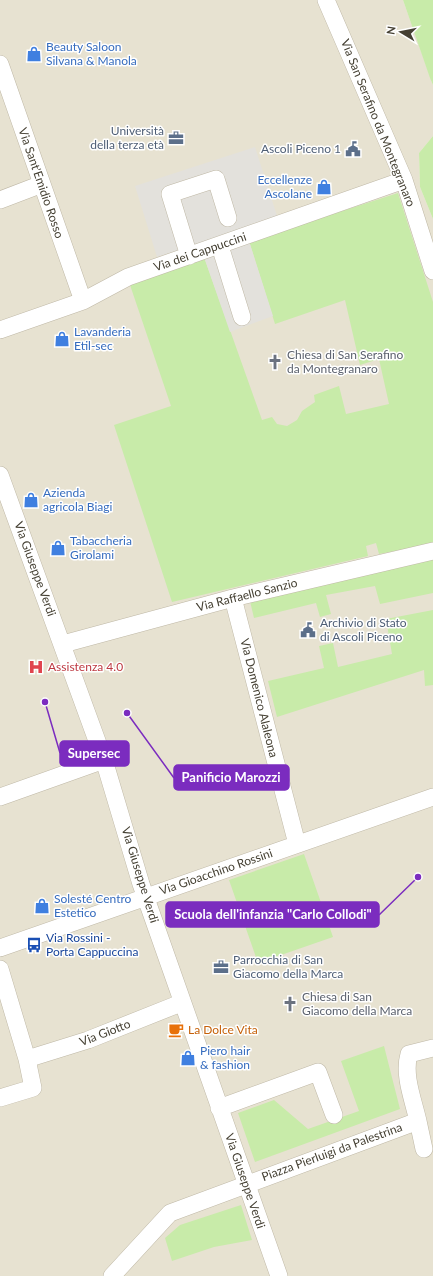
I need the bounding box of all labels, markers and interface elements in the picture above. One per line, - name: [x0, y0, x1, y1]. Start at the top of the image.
- north arrow: [381, 12, 421, 52]
- text: N: [384, 25, 398, 35]
- street label: Via San Serafino da Montegranaro: [338, 37, 419, 209]
- place label: Beauty Saloon Silvana & Manola: [46, 39, 137, 68]
- shop icon: Beauty Saloon Silvana & Manola: [25, 45, 43, 63]
- place label: Università della terza età: [90, 123, 164, 152]
- street label: Via Sant'Emidio Rosso: [16, 126, 67, 240]
- office icon: Università della terza età: [167, 129, 185, 147]
- public building icon: Ascoli Piceno 1: [344, 140, 362, 158]
- place label: Ascoli Piceno 1: [261, 141, 341, 156]
- place label: Eccellenze Ascolane: [257, 172, 312, 201]
- shop icon: Eccellenze Ascolane: [315, 178, 333, 196]
- street label: Via dei Cappuccini: [152, 229, 248, 274]
- place label: Lavanderia Etil-sec: [74, 324, 131, 353]
- shop icon: Lavanderia Etil-sec: [53, 330, 71, 348]
- place label: Chiesa di San Serafino da Montegranaro: [287, 347, 404, 376]
- church icon: Chiesa di San Serafino da Montegranaro: [266, 353, 284, 371]
- place label: Azienda agricola Biagi: [43, 485, 112, 514]
- shop icon: Azienda agricola Biagi: [22, 491, 40, 509]
- street label: Via Giuseppe Verdi: [11, 519, 60, 618]
- place label: Tabaccheria Girolami: [70, 533, 132, 562]
- shop icon: Tabaccheria Girolami: [49, 539, 67, 557]
- street label: Via Raffaello Sanzio: [195, 575, 299, 614]
- place label: Archivio di Stato di Ascoli Piceno: [320, 615, 407, 644]
- public building icon: Archivio di Stato di Ascoli Piceno: [299, 621, 317, 639]
- street label: Via Domenico Alaleona: [237, 637, 282, 759]
- hospital icon: Assistenza 4.0: [27, 658, 45, 676]
- place label: Assistenza 4.0: [48, 659, 123, 674]
- callout: Supersec: [60, 741, 129, 766]
- text: Supersec: [68, 745, 121, 761]
- callout: Panificio Marozzi: [174, 765, 289, 790]
- text: Panificio Marozzi: [181, 769, 281, 785]
- street label: Via Giuseppe Verdi: [119, 825, 162, 925]
- street label: Via Gioacchino Rossini: [157, 845, 275, 898]
- place label: Solesté Centro Estetico: [54, 891, 132, 920]
- shop icon: Solesté Centro Estetico: [33, 897, 51, 915]
- callout: Scuola dell'infanzia "Carlo Collodi": [166, 902, 379, 927]
- text: Scuola dell'infanzia "Carlo Collodi": [174, 906, 372, 922]
- place label: Via Rossini - Porta Cappuccina: [46, 930, 138, 959]
- bus stop icon: Via Rossini - Porta Cappuccina: [25, 936, 43, 954]
- place label: Parrocchia di San Giacomo della Marca: [233, 952, 343, 981]
- office icon: Parrocchia di San Giacomo della Marca: [212, 958, 230, 976]
- place label: Chiesa di San Giacomo della Marca: [302, 989, 412, 1018]
- church icon: Chiesa di San Giacomo della Marca: [281, 995, 299, 1013]
- street label: Via Giotto: [77, 1016, 133, 1049]
- cafe icon: La Dolce Vita: [167, 1021, 185, 1039]
- place label: La Dolce Vita: [188, 1022, 258, 1037]
- place label: Piero hair & fashion: [200, 1043, 251, 1072]
- shop icon: Piero hair & fashion: [179, 1049, 197, 1067]
- street label: Piazza Pierluigi da Palestrina: [259, 1119, 404, 1184]
- street label: Via Giuseppe Verdi: [222, 1131, 269, 1230]

